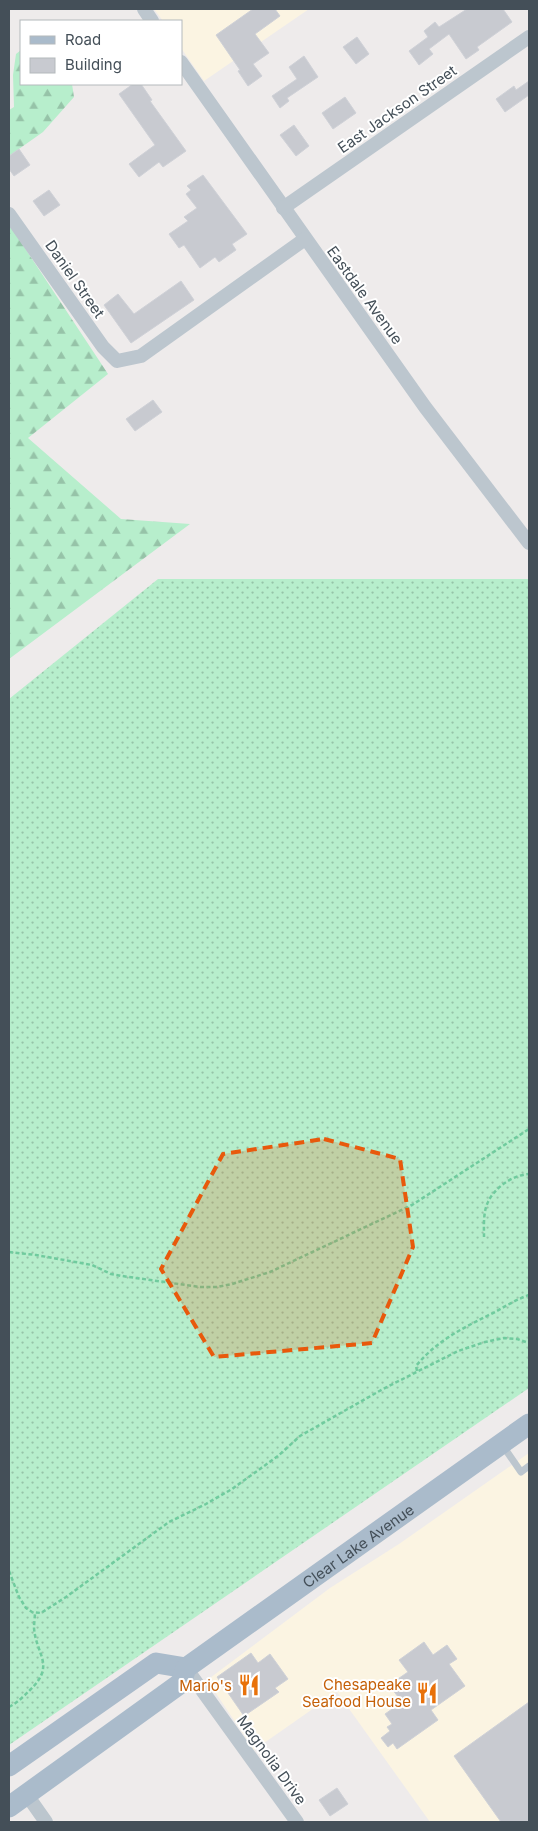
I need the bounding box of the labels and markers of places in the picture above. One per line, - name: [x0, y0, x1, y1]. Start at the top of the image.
- restaurant icon: Mario's: [236, 1672, 262, 1698]
- place label: Chesapeake Seafood House: [302, 1675, 411, 1711]
- place label: Mario's: [179, 1676, 232, 1695]
- restaurant icon: Chesapeake Seafood House: [414, 1680, 440, 1706]

